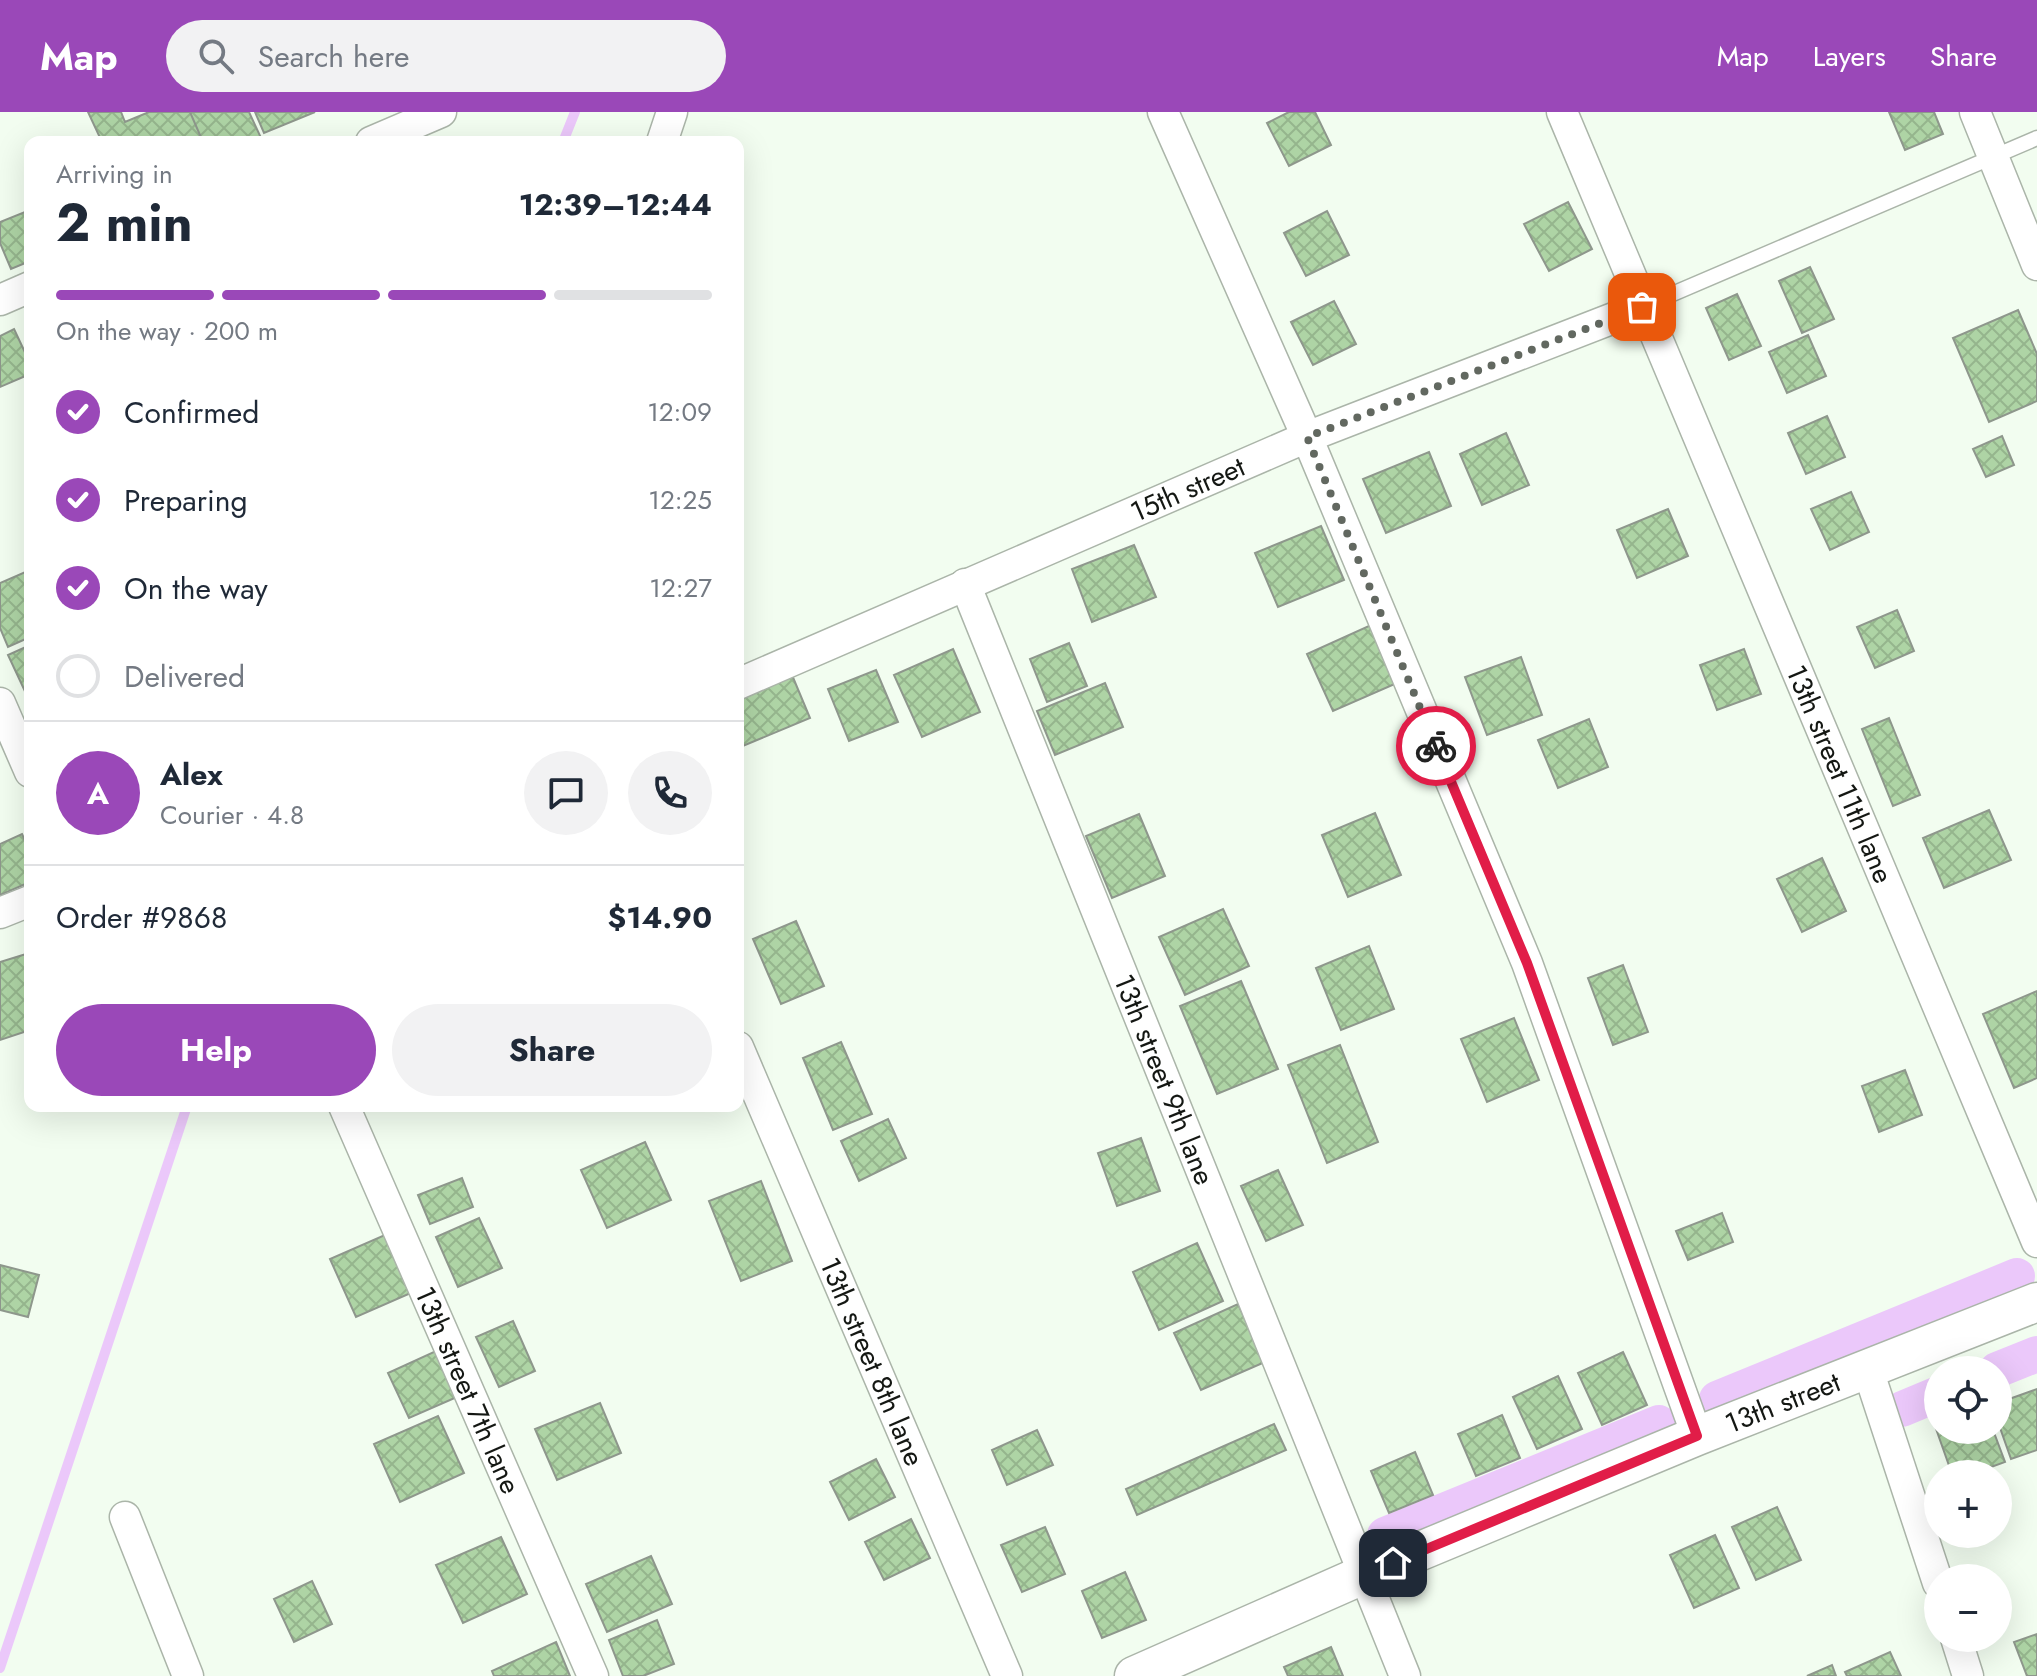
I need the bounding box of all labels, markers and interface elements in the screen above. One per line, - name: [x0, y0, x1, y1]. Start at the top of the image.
- search box: [166, 20, 726, 92]
- text: Map: [40, 29, 118, 84]
- icon: search: [194, 34, 238, 78]
- text: Search here: [258, 35, 410, 78]
- text: Map: [1717, 36, 1769, 77]
- text: Layers: [1813, 36, 1886, 77]
- text: Share: [1930, 36, 1997, 77]
- text: Arriving in: [56, 155, 173, 193]
- text: 12:39–12:44: [519, 183, 712, 226]
- text: 2 min: [56, 185, 193, 261]
- pin: [1608, 273, 1676, 341]
- icon: bag: [1620, 285, 1664, 329]
- text: On the way · 200 m: [56, 312, 278, 350]
- icon: check: [56, 390, 100, 434]
- text: Confirmed: [124, 391, 259, 434]
- text: 12:09: [647, 393, 712, 431]
- street label: 15th street: [1124, 446, 1251, 532]
- icon: check: [56, 478, 100, 522]
- text: Preparing: [124, 479, 248, 522]
- text: 12:25: [648, 481, 712, 519]
- icon: check: [56, 566, 100, 610]
- text: On the way: [124, 567, 268, 610]
- text: 12:27: [649, 569, 712, 607]
- text: Delivered: [124, 655, 245, 698]
- street label: 13th street 11th lane: [1776, 659, 1904, 889]
- courier: [1396, 706, 1476, 786]
- icon: bike: [1414, 724, 1458, 768]
- button: chat: [524, 751, 608, 835]
- button: phone: [628, 751, 712, 835]
- text: Alex: [160, 753, 223, 796]
- text: A: [87, 772, 109, 815]
- text: Courier · 4.8: [160, 796, 304, 834]
- text: Order #9868: [56, 896, 227, 939]
- text: $14.90: [608, 896, 712, 939]
- street label: 13th street 9th lane: [1104, 968, 1225, 1191]
- button: Help: [56, 1004, 376, 1096]
- button: Share: [392, 1004, 712, 1096]
- street label: 13th street 8th lane: [810, 1251, 935, 1472]
- street label: 13th street 7th lane: [405, 1280, 531, 1500]
- map controls: [1924, 1356, 2012, 1652]
- button: locate: [1924, 1356, 2012, 1444]
- street label: 13th street: [1719, 1361, 1846, 1443]
- button: +: [1924, 1460, 2012, 1548]
- pin: [1359, 1529, 1427, 1597]
- icon: home: [1371, 1541, 1415, 1585]
- button: −: [1924, 1564, 2012, 1652]

